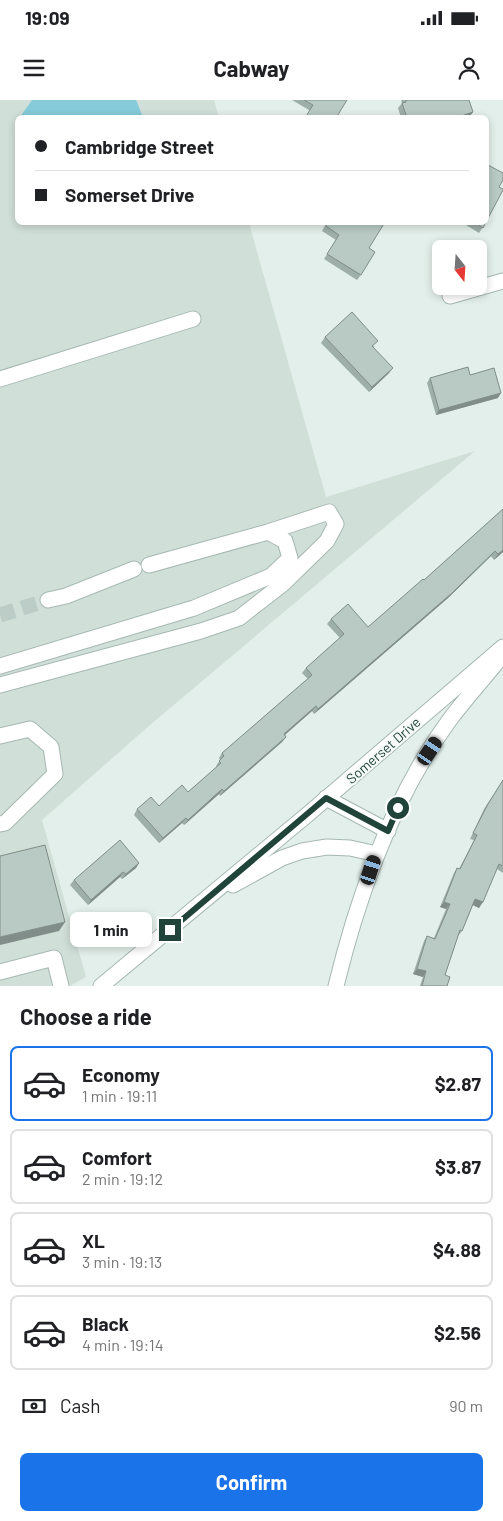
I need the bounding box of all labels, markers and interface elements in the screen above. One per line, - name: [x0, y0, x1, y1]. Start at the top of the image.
- text: 19:09: [25, 6, 70, 29]
- icon: menu: [20, 54, 48, 82]
- icon: person: [455, 54, 483, 82]
- text: Cabway: [214, 55, 289, 81]
- text: Cambridge Street: [65, 135, 214, 158]
- text: Somerset Drive: [65, 183, 194, 206]
- north arrow: [432, 240, 488, 295]
- map controls: [432, 240, 487, 295]
- street label: Somerset Drive: [342, 713, 424, 787]
- car: [415, 734, 444, 768]
- route start: [387, 797, 409, 819]
- car: [359, 853, 382, 887]
- callout: 1 min: [70, 912, 152, 948]
- route end: [159, 919, 181, 941]
- text: 1 min: [93, 920, 129, 939]
- text: Choose a ride: [20, 1003, 152, 1029]
- icon: car: [22, 1061, 67, 1106]
- text: Economy: [82, 1063, 160, 1086]
- text: $2.87: [435, 1072, 481, 1095]
- text: 1 min · 19:11: [82, 1086, 157, 1105]
- icon: car: [22, 1144, 67, 1189]
- text: Comfort: [82, 1146, 152, 1169]
- text: $3.87: [435, 1155, 481, 1178]
- text: 2 min · 19:12: [82, 1169, 163, 1188]
- icon: car: [22, 1227, 67, 1272]
- text: XL: [82, 1229, 105, 1252]
- text: $4.88: [433, 1238, 481, 1261]
- text: 3 min · 19:13: [82, 1252, 162, 1271]
- icon: car: [22, 1310, 67, 1355]
- text: Black: [82, 1312, 129, 1335]
- text: $2.56: [434, 1321, 481, 1344]
- text: 4 min · 19:14: [82, 1335, 164, 1354]
- icon: cash: [20, 1392, 48, 1420]
- text: Cash: [60, 1394, 101, 1417]
- text: 90 m: [449, 1396, 483, 1415]
- button: Confirm: [20, 1453, 483, 1511]

